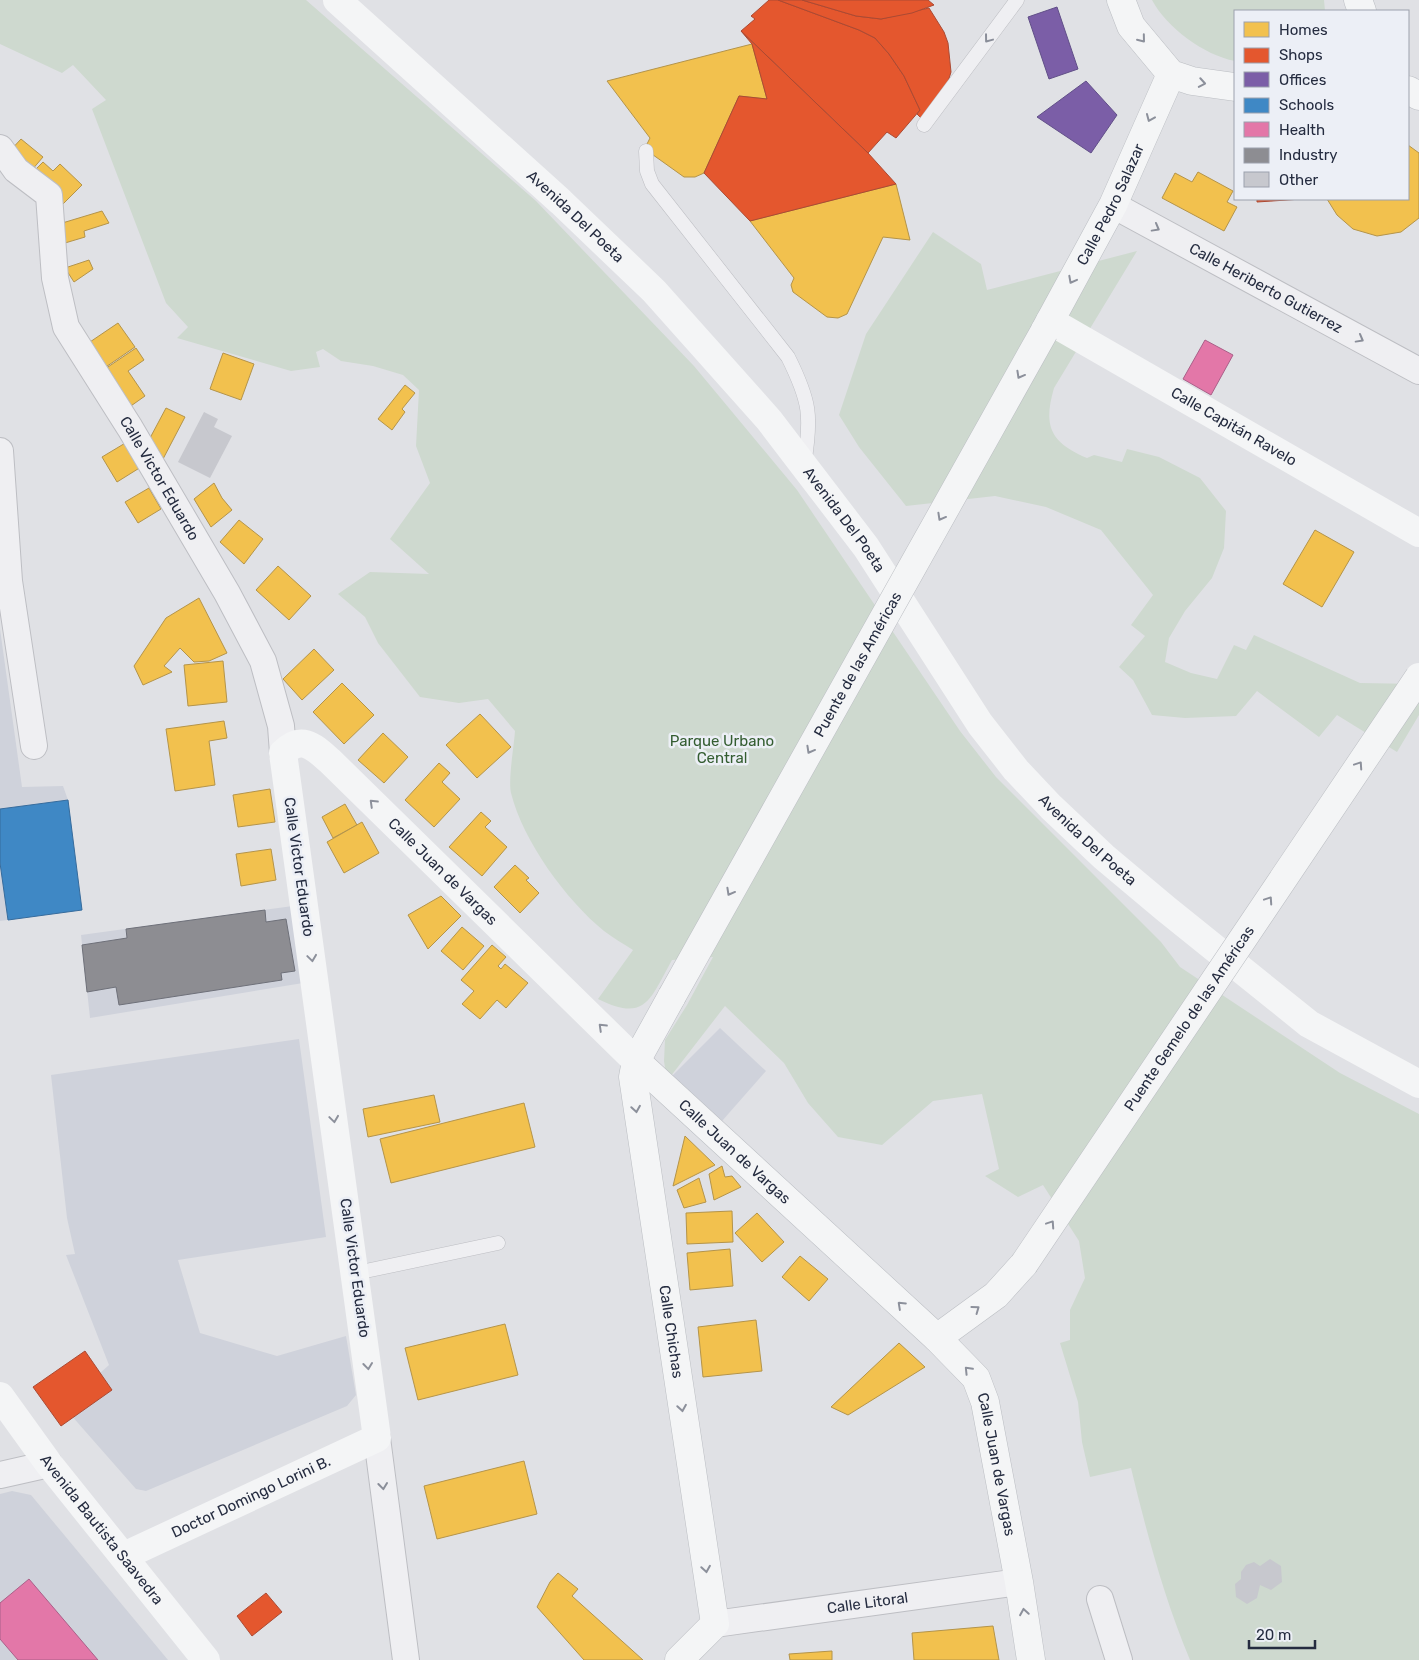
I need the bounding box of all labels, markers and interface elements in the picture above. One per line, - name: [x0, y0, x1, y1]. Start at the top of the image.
- legend: [1234, 10, 1409, 200]
- text: Homes: [1279, 21, 1328, 39]
- one-way arrow: [986, 33, 994, 42]
- one-way arrow: [1137, 33, 1145, 42]
- text: Shops: [1279, 46, 1323, 64]
- text: Offices: [1279, 71, 1327, 89]
- one-way arrow: [1198, 77, 1207, 87]
- text: Schools: [1279, 96, 1335, 114]
- one-way arrow: [1146, 113, 1156, 122]
- text: Health: [1279, 121, 1325, 139]
- street label: Calle Pedro Salazar: [1073, 140, 1148, 268]
- text: Industry: [1279, 146, 1338, 164]
- street label: Avenida Del Poeta: [523, 167, 628, 266]
- text: Other: [1279, 171, 1319, 189]
- one-way arrow: [1150, 222, 1159, 232]
- street label: Calle Heriberto Gutierrez: [1186, 239, 1346, 337]
- one-way arrow: [1068, 275, 1078, 284]
- one-way arrow: [1354, 333, 1363, 343]
- one-way arrow: [1016, 369, 1026, 378]
- street label: Calle Capitán Ravelo: [1168, 383, 1300, 470]
- street label: Calle Victor Eduardo: [116, 413, 203, 544]
- street label: Avenida Del Poeta: [799, 463, 889, 576]
- one-way arrow: [937, 511, 947, 520]
- street label: Puente de las Américas: [810, 589, 906, 740]
- park label: Parque Urbano Central: [670, 732, 774, 767]
- one-way arrow: [806, 744, 816, 753]
- one-way arrow: [1353, 761, 1362, 771]
- street label: Avenida Del Poeta: [1035, 791, 1140, 889]
- street label: Calle Victor Eduardo: [280, 796, 318, 938]
- one-way arrow: [369, 800, 378, 809]
- street label: Calle Juan de Vargas: [385, 814, 501, 929]
- one-way arrow: [726, 886, 736, 895]
- one-way arrow: [1263, 896, 1272, 906]
- street label: Puente Gemelo de las Américas: [1120, 922, 1258, 1115]
- one-way arrow: [306, 954, 317, 962]
- one-way arrow: [598, 1024, 607, 1033]
- street label: Calle Juan de Vargas: [675, 1096, 795, 1208]
- one-way arrow: [630, 1106, 641, 1114]
- one-way arrow: [329, 1114, 339, 1123]
- street label: Calle Victor Eduardo: [336, 1197, 374, 1339]
- one-way arrow: [1045, 1220, 1055, 1229]
- street label: Calle Chichas: [655, 1284, 687, 1380]
- one-way arrow: [897, 1302, 906, 1311]
- one-way arrow: [970, 1306, 980, 1315]
- one-way arrow: [362, 1362, 372, 1371]
- one-way arrow: [965, 1367, 974, 1376]
- street label: Calle Juan de Vargas: [973, 1390, 1019, 1538]
- one-way arrow: [676, 1404, 686, 1413]
- street label: Avenida Bautista Saavedra: [36, 1451, 167, 1608]
- street label: Doctor Domingo Lorini B.: [168, 1452, 333, 1542]
- one-way arrow: [377, 1482, 388, 1490]
- one-way arrow: [701, 1565, 711, 1573]
- street label: Calle Litoral: [826, 1588, 909, 1617]
- one-way arrow: [1019, 1607, 1029, 1616]
- scale bar: [1249, 1618, 1315, 1650]
- text: 20 m: [1256, 1626, 1291, 1644]

